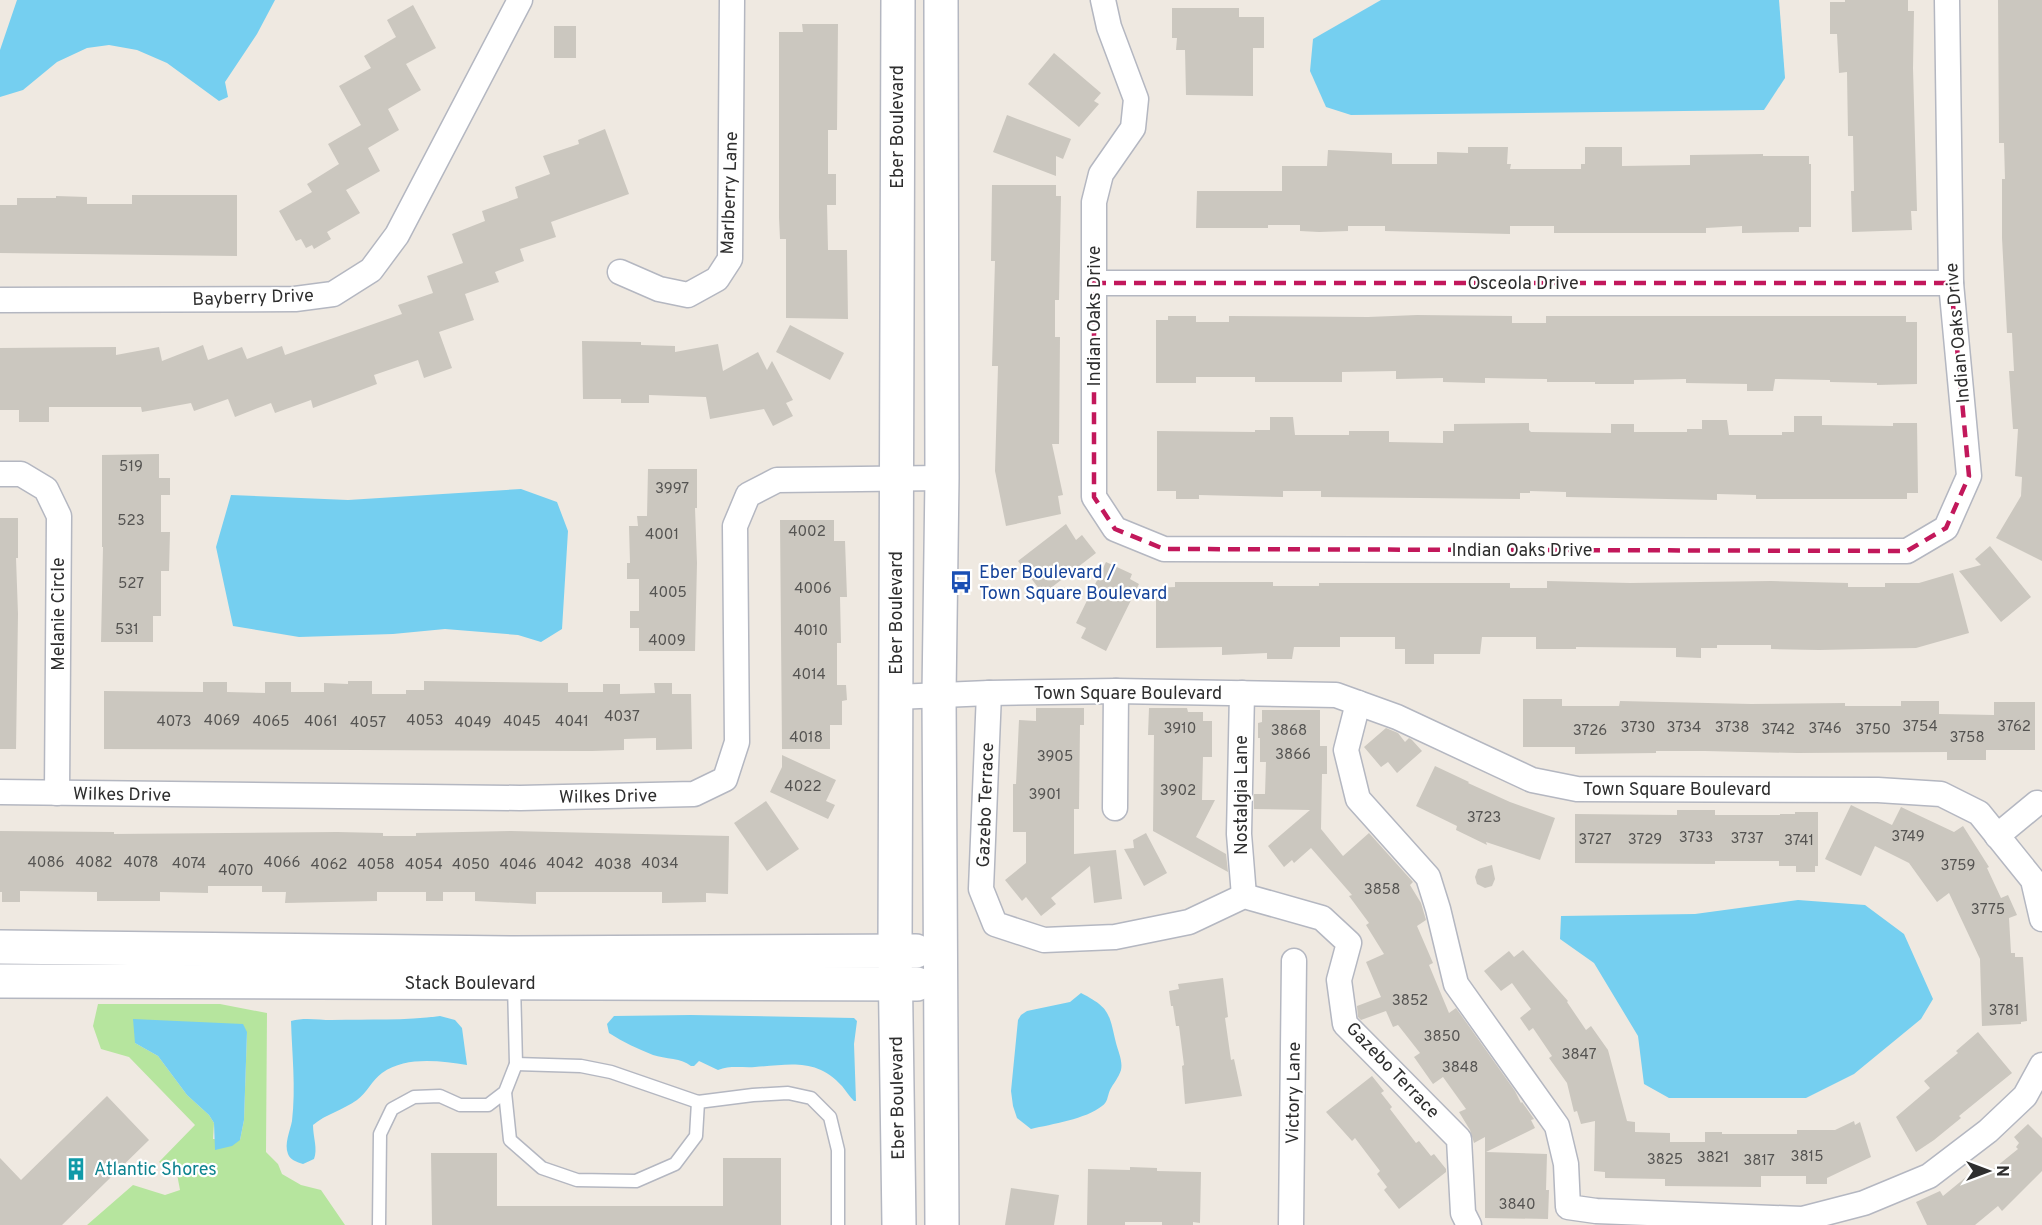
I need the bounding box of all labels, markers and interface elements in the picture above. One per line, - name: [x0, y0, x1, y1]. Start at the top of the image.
- street label: Eber Boulevard: [887, 65, 910, 189]
- street label: Marlberry Lane: [717, 131, 744, 255]
- street label: Indian Oaks Drive: [1084, 245, 1107, 387]
- street label: Indian Oaks Drive: [1941, 262, 1976, 404]
- street label: Osceola Drive: [1467, 273, 1579, 296]
- street label: Bayberry Drive: [192, 285, 314, 312]
- house number: 519: [119, 458, 143, 477]
- house number: 3997: [655, 480, 689, 499]
- house number: 523: [117, 512, 145, 531]
- house number: 4002: [788, 523, 826, 542]
- house number: 4001: [645, 526, 679, 545]
- street label: Indian Oaks Drive: [1451, 540, 1593, 563]
- street label: Eber Boulevard: [886, 551, 909, 675]
- street label: Melanie Circle: [48, 557, 71, 671]
- place label: Eber Boulevard / Town Square Boulevard: [979, 562, 1167, 606]
- bus stop icon: Eber Boulevard / Town Square Boulevard: [948, 569, 974, 595]
- house number: 527: [118, 575, 144, 594]
- house number: 4006: [794, 580, 832, 599]
- house number: 4005: [649, 584, 687, 603]
- house number: 531: [115, 621, 139, 640]
- house number: 4010: [794, 622, 828, 641]
- house number: 4009: [648, 632, 686, 651]
- house number: 4014: [792, 666, 826, 685]
- street label: Town Square Boulevard: [1034, 683, 1222, 706]
- house number: 4037: [604, 708, 640, 727]
- house number: 4069: [204, 712, 240, 731]
- house number: 4053: [406, 712, 444, 731]
- house number: 4073: [156, 713, 192, 732]
- house number: 4065: [252, 713, 290, 732]
- house number: 4061: [304, 713, 338, 732]
- house number: 4045: [503, 713, 541, 732]
- house number: 4041: [555, 713, 589, 732]
- house number: 4057: [350, 714, 386, 733]
- house number: 4049: [455, 714, 492, 733]
- house number: 3754: [1902, 718, 1938, 737]
- house number: 3762: [1997, 718, 2031, 737]
- house number: 3730: [1621, 719, 1656, 738]
- house number: 3734: [1667, 719, 1701, 738]
- house number: 3738: [1715, 719, 1749, 738]
- house number: 3910: [1164, 720, 1196, 739]
- house number: 3746: [1808, 720, 1842, 739]
- house number: 3742: [1761, 721, 1795, 740]
- house number: 3750: [1855, 721, 1891, 740]
- house number: 3868: [1271, 722, 1307, 741]
- house number: 3726: [1573, 722, 1607, 741]
- house number: 4018: [789, 729, 823, 748]
- house number: 3758: [1949, 729, 1985, 748]
- street label: Nostalgia Lane: [1231, 735, 1254, 855]
- street label: Gazebo Terrace: [973, 742, 1000, 868]
- house number: 3866: [1275, 746, 1311, 765]
- house number: 3905: [1037, 748, 1073, 767]
- house number: 4022: [784, 778, 822, 797]
- street label: Town Square Boulevard: [1583, 779, 1771, 802]
- house number: 3902: [1160, 782, 1196, 801]
- street label: Wilkes Drive: [73, 783, 171, 808]
- street label: Wilkes Drive: [559, 785, 657, 810]
- house number: 3901: [1029, 786, 1061, 805]
- house number: 3723: [1467, 809, 1501, 828]
- house number: 3749: [1891, 828, 1925, 847]
- house number: 3733: [1679, 829, 1713, 848]
- house number: 3737: [1730, 830, 1764, 849]
- house number: 3727: [1578, 831, 1612, 850]
- house number: 3729: [1628, 831, 1662, 850]
- house number: 3741: [1784, 832, 1814, 851]
- house number: 4086: [27, 854, 65, 873]
- house number: 4082: [76, 854, 113, 873]
- house number: 4078: [123, 854, 159, 873]
- house number: 4066: [264, 854, 300, 873]
- house number: 4074: [172, 855, 206, 874]
- house number: 4042: [546, 855, 584, 874]
- house number: 4034: [641, 855, 679, 874]
- house number: 4062: [310, 856, 348, 875]
- house number: 4058: [357, 856, 395, 875]
- house number: 4054: [405, 856, 443, 875]
- house number: 4050: [452, 856, 490, 875]
- house number: 4046: [499, 856, 537, 875]
- house number: 4038: [594, 856, 632, 875]
- house number: 3759: [1941, 857, 1975, 876]
- house number: 4070: [218, 862, 254, 881]
- house number: 3858: [1364, 881, 1400, 900]
- house number: 3775: [1971, 901, 2005, 920]
- street label: Stack Boulevard: [404, 973, 536, 996]
- house number: 3852: [1392, 992, 1428, 1011]
- house number: 3781: [1989, 1002, 2020, 1021]
- street label: Gazebo Terrace: [1340, 1018, 1444, 1124]
- house number: 3850: [1423, 1028, 1461, 1047]
- street label: Eber Boulevard: [886, 1036, 911, 1160]
- street label: Victory Lane: [1282, 1042, 1307, 1144]
- house number: 3847: [1561, 1046, 1597, 1065]
- house number: 3848: [1442, 1059, 1478, 1078]
- north arrow: [1958, 1141, 2018, 1201]
- house number: 3815: [1790, 1148, 1824, 1167]
- house number: 3821: [1697, 1149, 1729, 1168]
- house number: 3825: [1647, 1151, 1683, 1170]
- house number: 3817: [1743, 1152, 1775, 1171]
- building icon: Atlantic Shores: [63, 1156, 89, 1182]
- place label: Atlantic Shores: [94, 1159, 217, 1182]
- text: N: [1991, 1165, 2011, 1177]
- house number: 3840: [1498, 1196, 1536, 1215]

